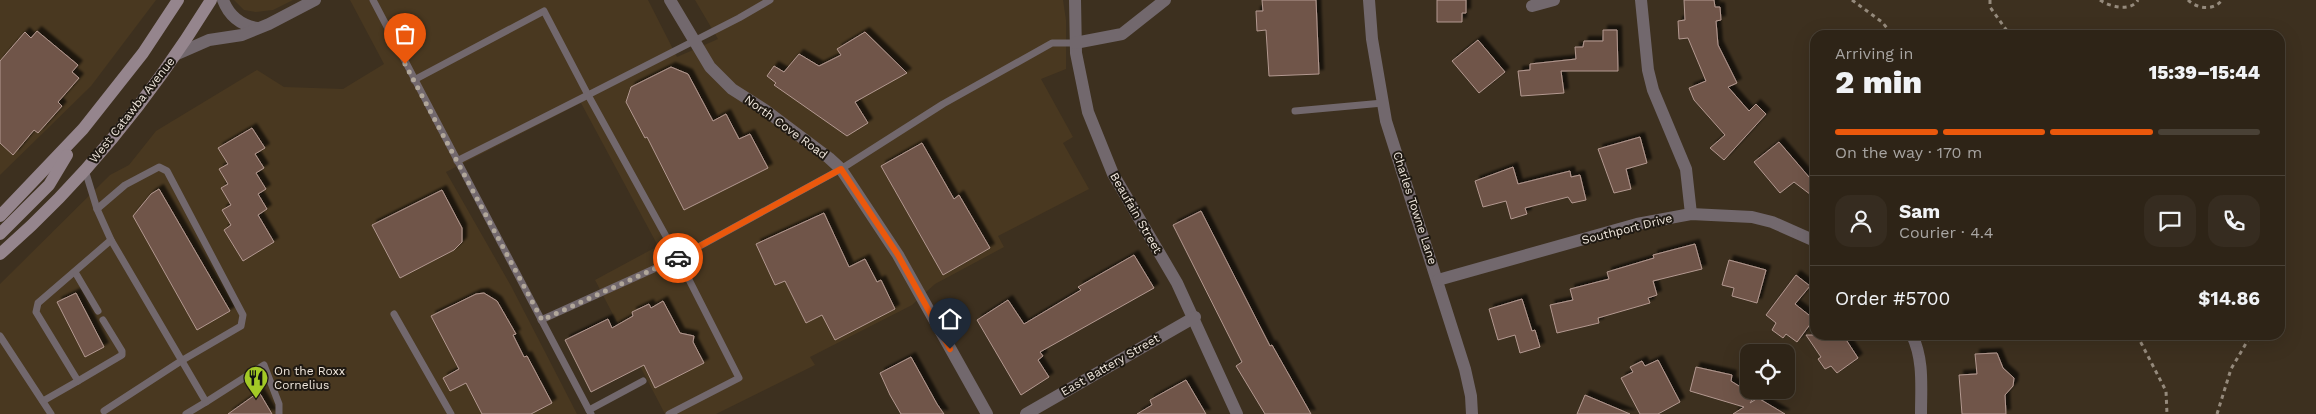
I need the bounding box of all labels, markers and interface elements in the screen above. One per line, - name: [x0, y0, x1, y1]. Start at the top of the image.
- pin: [384, 13, 426, 64]
- icon: bag: [391, 20, 419, 48]
- text: Arriving in: [1835, 44, 1913, 63]
- street label: West Catawba Avenue: [86, 54, 178, 166]
- text: 15:39–15:44: [2149, 61, 2260, 84]
- text: 2 min: [1835, 63, 1922, 101]
- street label: North Cove Road: [742, 92, 830, 162]
- text: On the way · 170 m: [1835, 143, 1982, 162]
- street label: Charles Towne Lane: [1390, 150, 1440, 266]
- street label: Beaufain Street: [1107, 170, 1165, 256]
- button: person: [1835, 195, 1887, 247]
- button: chat: [2144, 195, 2196, 247]
- button: phone: [2208, 195, 2260, 247]
- text: Sam: [1899, 200, 1940, 223]
- street label: Southport Drive: [1580, 211, 1674, 247]
- text: Courier · 4.4: [1899, 223, 1994, 242]
- courier: [653, 233, 703, 283]
- icon: car: [664, 244, 692, 272]
- text: Order #5700: [1835, 287, 1950, 310]
- text: $14.86: [2198, 287, 2260, 310]
- pin: [929, 298, 971, 349]
- icon: home: [936, 305, 964, 333]
- street label: East Battery Street: [1058, 331, 1162, 399]
- map controls: [1740, 344, 1795, 399]
- button: locate: [1740, 344, 1795, 399]
- place label: On the Roxx Cornelius: [274, 364, 345, 392]
- restaurant icon: On the Roxx Cornelius: [243, 365, 269, 399]

